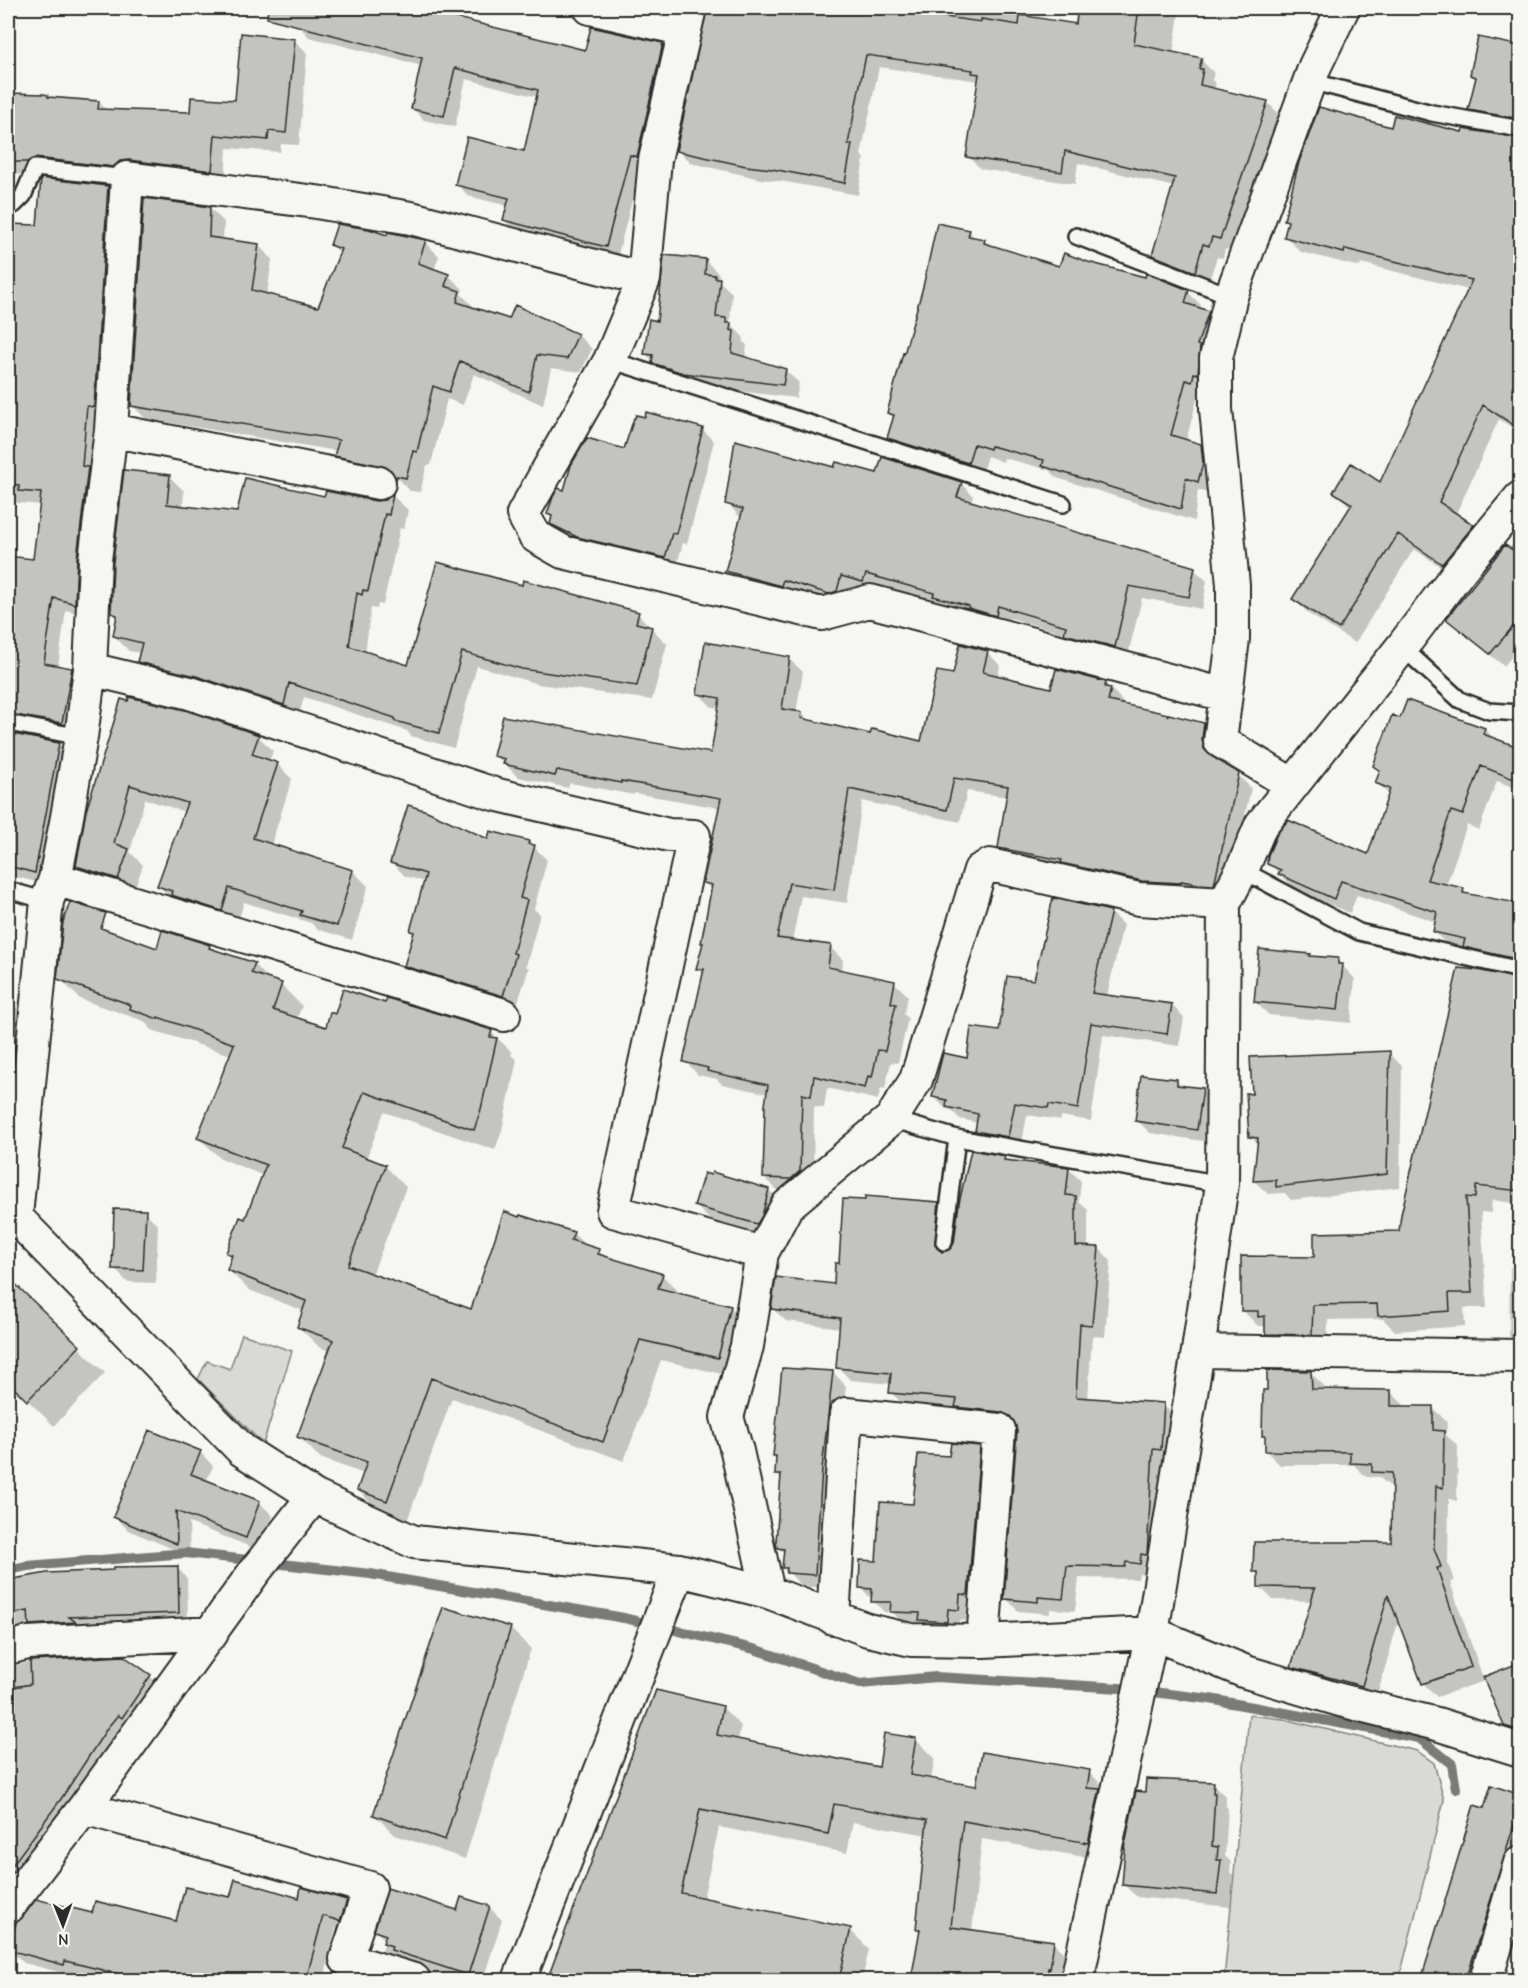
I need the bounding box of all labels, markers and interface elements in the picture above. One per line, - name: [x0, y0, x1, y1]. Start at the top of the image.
- north arrow: [33, 1895, 93, 1955]
- text: N: [58, 1930, 69, 1948]

